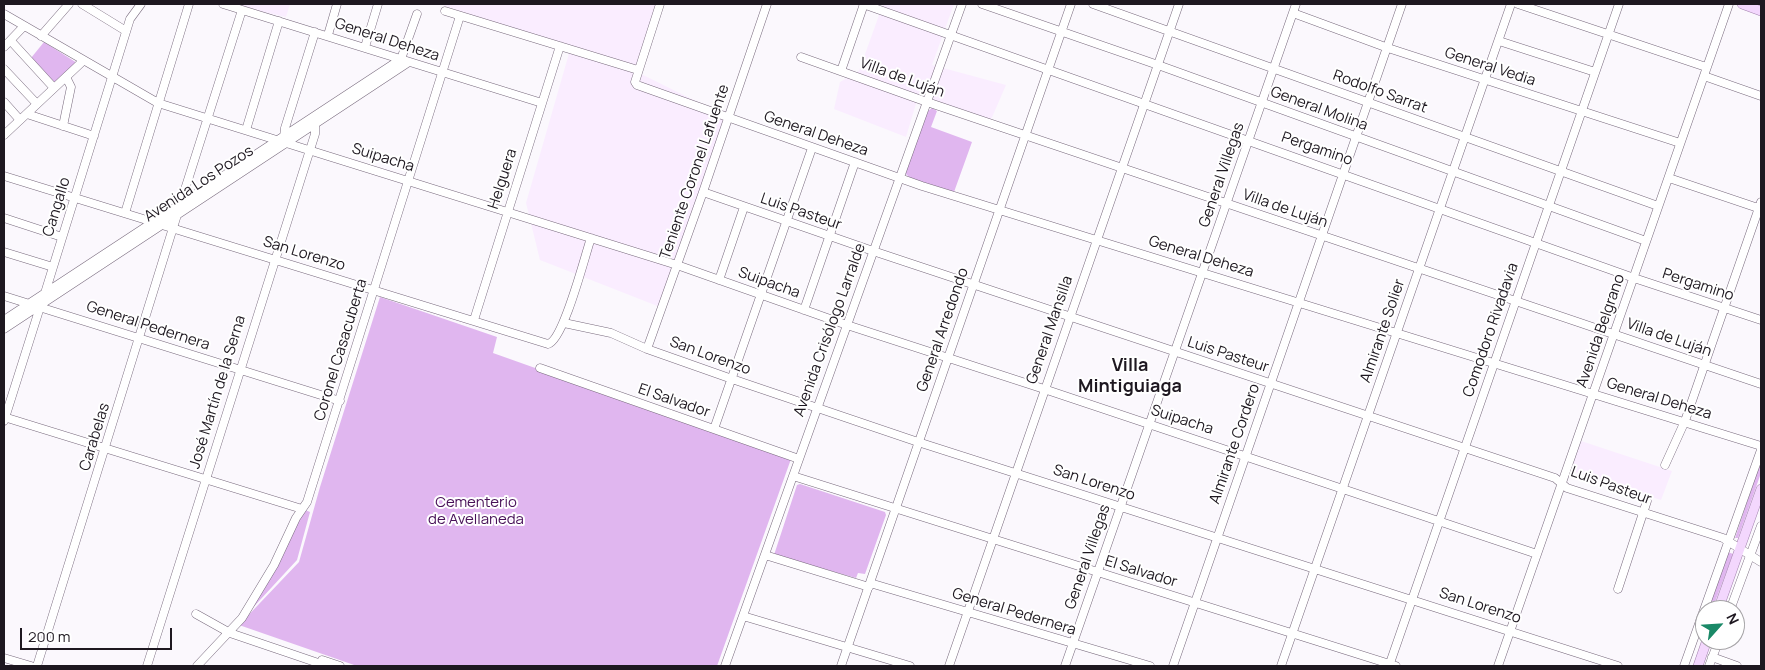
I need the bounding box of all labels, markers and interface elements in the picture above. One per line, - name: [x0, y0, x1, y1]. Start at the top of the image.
- street label: General Deheza: [332, 15, 442, 65]
- street label: General Vedia: [1442, 44, 1538, 90]
- street label: Villa de Luján: [857, 54, 947, 102]
- street label: Rodolfo Sarrat: [1330, 67, 1430, 117]
- street label: Teniente Coronel Lafuente: [657, 82, 733, 262]
- street label: General Molina: [1268, 83, 1370, 135]
- street label: General Deheza: [762, 108, 870, 160]
- street label: General Villegas: [1196, 120, 1248, 230]
- street label: Pergamino: [1279, 128, 1355, 170]
- street label: Suipacha: [350, 140, 416, 176]
- street label: Avenida Los Pozos: [141, 142, 257, 226]
- street label: Helguera: [485, 146, 521, 212]
- street label: Cangallo: [39, 175, 75, 239]
- street label: Villa de Luján: [1240, 186, 1330, 232]
- street label: Luis Pasteur: [758, 190, 844, 234]
- street label: General Deheza: [1146, 232, 1256, 282]
- street label: San Lorenzo: [261, 233, 347, 275]
- street label: Avenida Crisólogo Larralde: [790, 241, 870, 419]
- street label: Comodoro Rivadavia: [1460, 260, 1522, 400]
- street label: Suipacha: [736, 264, 802, 302]
- street label: Pergamino: [1660, 265, 1736, 305]
- street label: General Arredondo: [913, 266, 973, 394]
- street label: Avenida Belgrano: [1573, 272, 1629, 390]
- street label: General Mansilla: [1023, 274, 1077, 386]
- street label: Coronel Casacuberta: [311, 277, 371, 423]
- street label: Almirante Solier: [1357, 277, 1409, 385]
- street label: General Pedernera: [84, 298, 212, 354]
- street label: José Martín de la Serna: [186, 313, 250, 471]
- street label: Villa de Luján: [1624, 315, 1714, 361]
- street label: San Lorenzo: [667, 333, 753, 379]
- street label: Luis Pasteur: [1185, 333, 1271, 377]
- district label: Villa Mintiguiaga: [1078, 355, 1182, 398]
- street label: General Deheza: [1604, 374, 1714, 424]
- street label: El Salvador: [636, 380, 712, 422]
- street label: Almirante Cordero: [1206, 382, 1264, 506]
- street label: Carabelas: [76, 401, 114, 473]
- street label: Suipacha: [1149, 401, 1215, 439]
- street label: San Lorenzo: [1051, 461, 1137, 505]
- street label: Luis Pasteur: [1568, 463, 1654, 509]
- park label: Cementerio de Avellaneda: [428, 494, 524, 529]
- street label: General Villegas: [1062, 502, 1114, 612]
- street label: El Salvador: [1103, 552, 1179, 592]
- street label: San Lorenzo: [1437, 584, 1523, 628]
- street label: General Pedernera: [950, 585, 1078, 639]
- north arrow: [1695, 600, 1745, 650]
- text: N: [1722, 610, 1744, 627]
- scale bar: [22, 618, 175, 650]
- text: 200 m: [28, 626, 71, 647]

